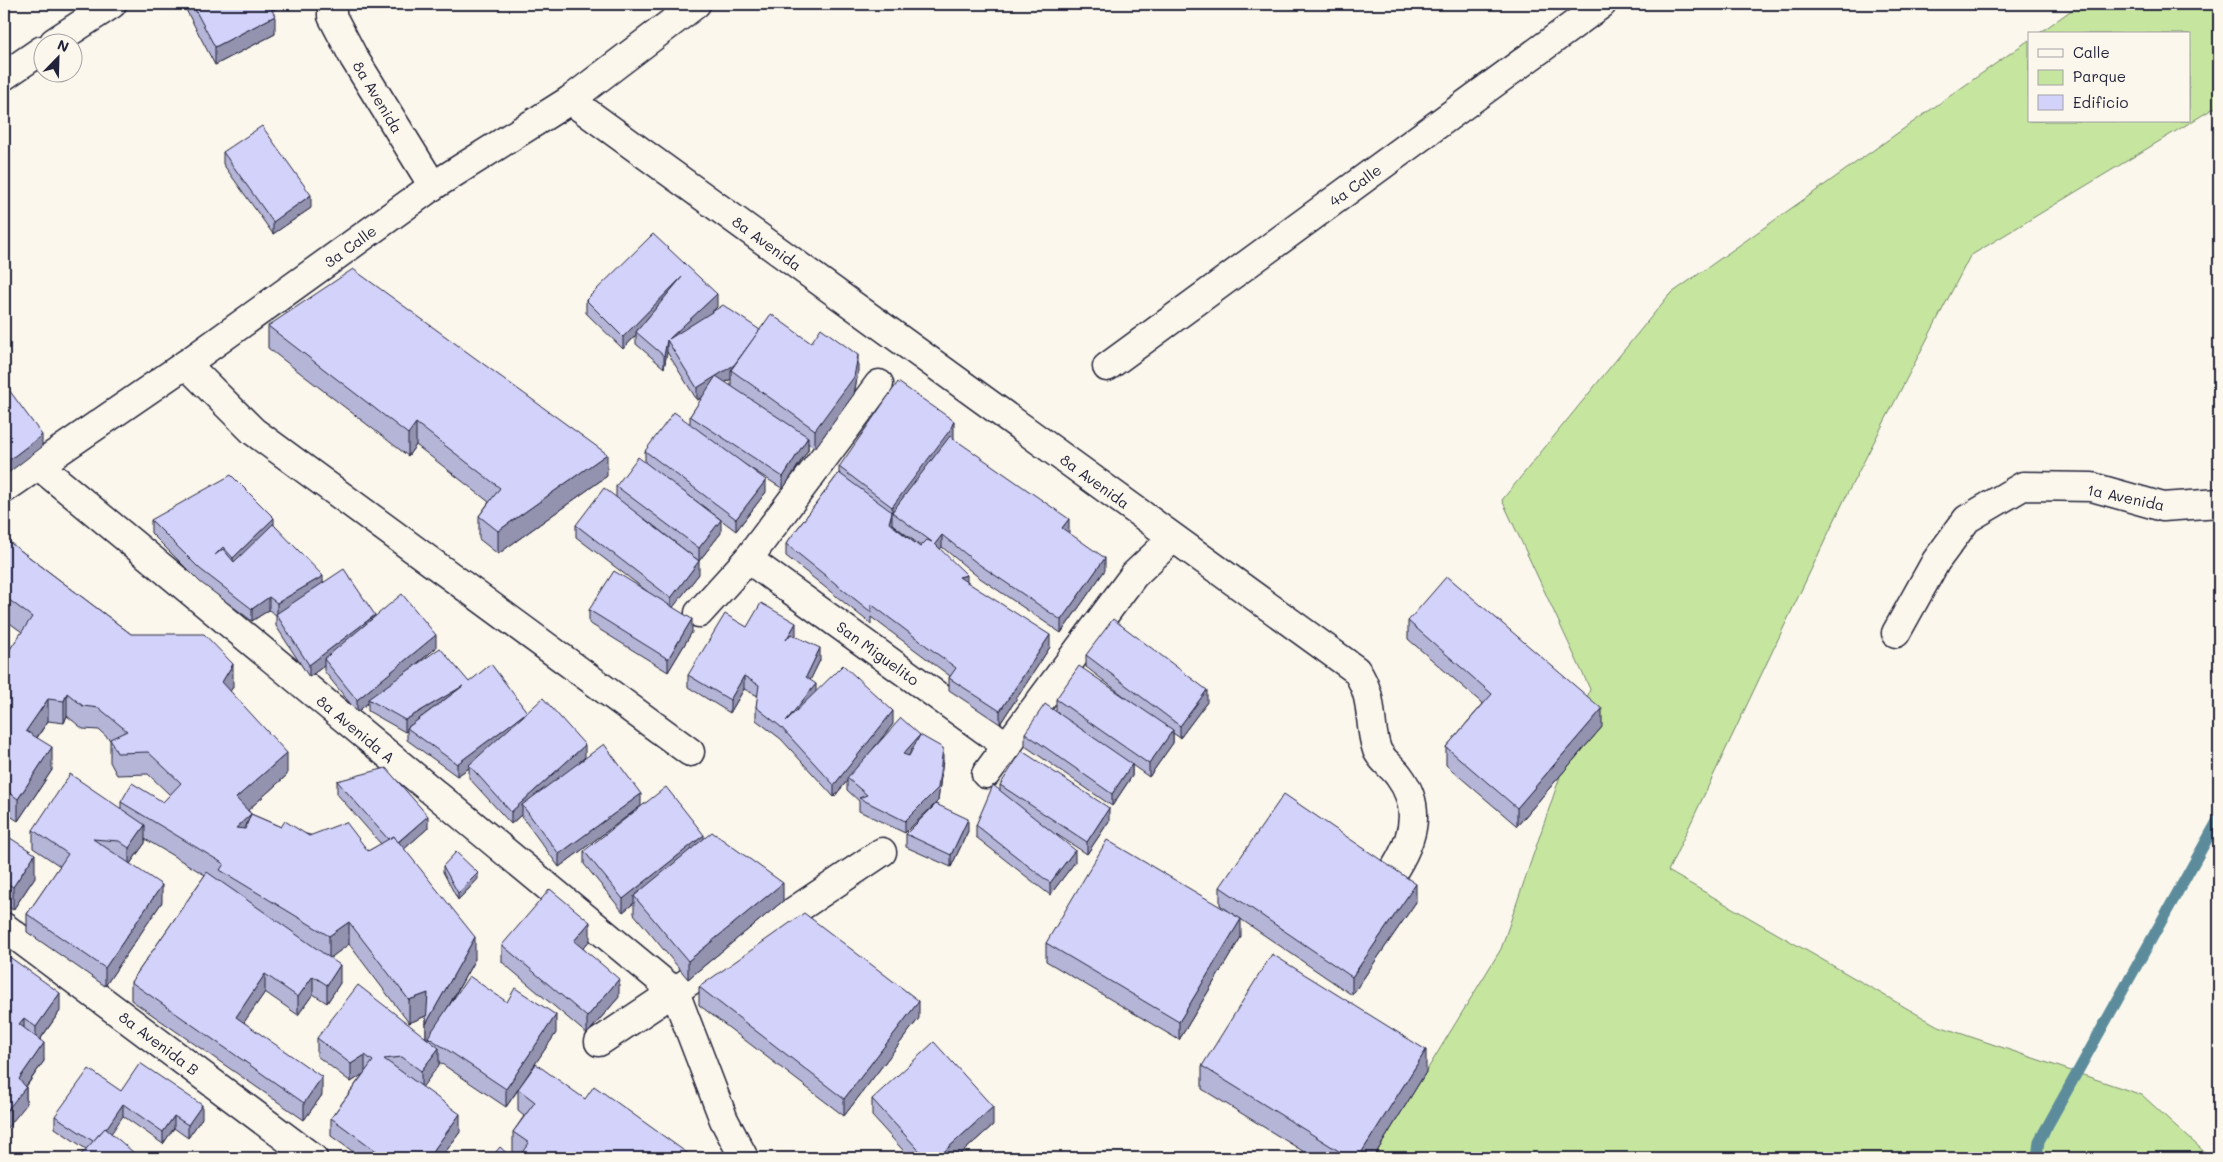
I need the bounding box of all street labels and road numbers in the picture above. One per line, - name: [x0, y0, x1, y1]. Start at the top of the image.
- street label: 8a Avenida: [349, 57, 407, 137]
- street label: 4a Calle: [1325, 159, 1385, 211]
- street label: 8a Avenida: [728, 211, 806, 275]
- street label: 3a Calle: [320, 220, 380, 272]
- street label: 8a Avenida: [1056, 449, 1134, 513]
- street label: 1a Avenida: [2085, 479, 2167, 515]
- street label: San Miguelito: [833, 616, 923, 690]
- street label: 8a Avenida A: [313, 690, 399, 768]
- street label: 8a Avenida B: [115, 1006, 203, 1080]

